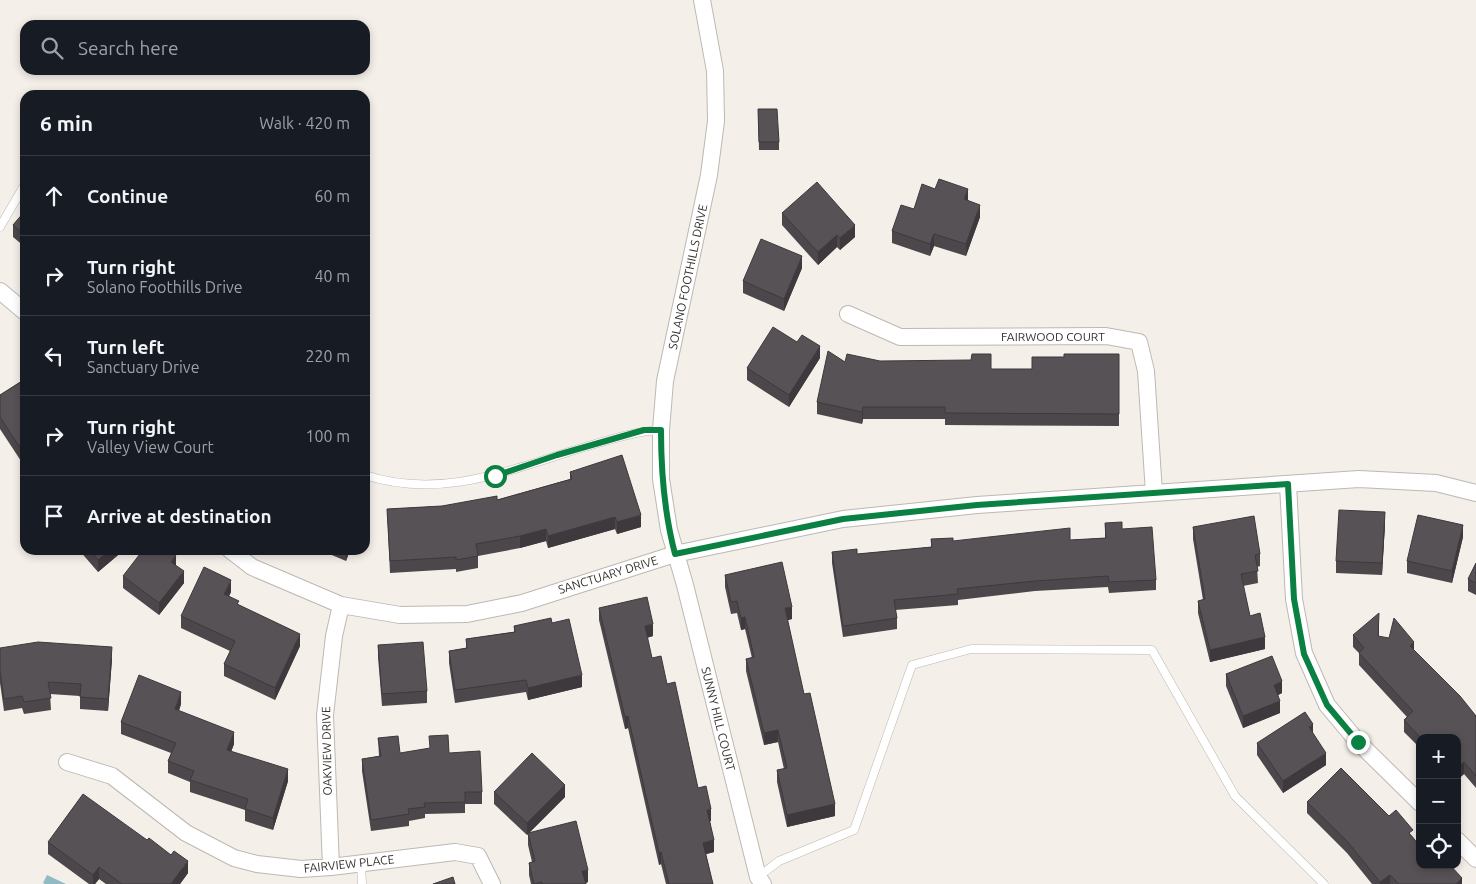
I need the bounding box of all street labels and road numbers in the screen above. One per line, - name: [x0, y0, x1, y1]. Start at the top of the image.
- street label: SOLANO FOOTHILLS DRIVE: [666, 203, 709, 351]
- street label: FAIRWOOD COURT: [1001, 330, 1105, 343]
- street label: SANCTUARY DRIVE: [557, 553, 659, 596]
- street label: SUNNY HILL COURT: [699, 666, 738, 772]
- street label: OAKVIEW DRIVE: [319, 706, 334, 796]
- street label: FAIRVIEW PLACE: [303, 852, 395, 875]

